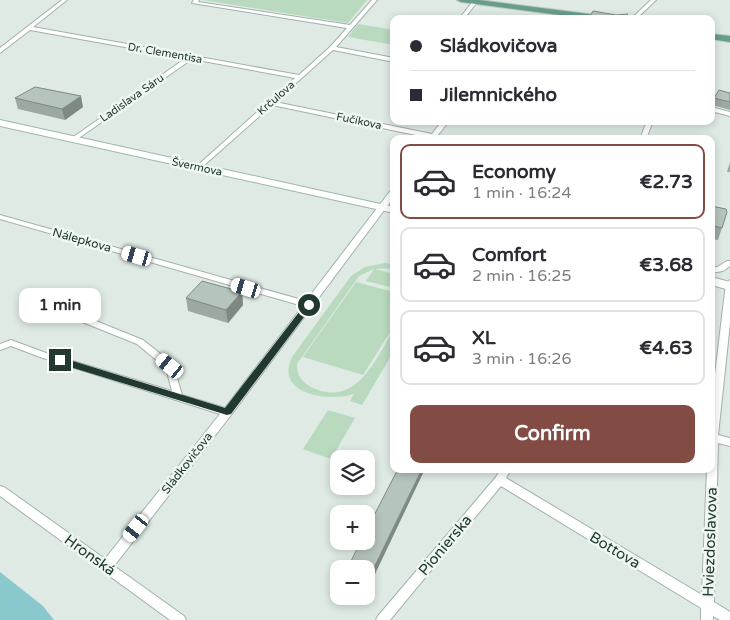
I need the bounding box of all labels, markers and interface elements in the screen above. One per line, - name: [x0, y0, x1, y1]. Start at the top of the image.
- text: Sládkovičova: [440, 35, 557, 57]
- street label: Dr. Clementisa: [127, 40, 203, 66]
- street label: Ladislava Sáru: [98, 71, 166, 125]
- street label: Krčulova: [255, 78, 297, 118]
- text: Jilemnického: [440, 84, 557, 106]
- street label: Fučíkova: [335, 110, 383, 132]
- street label: Švermova: [171, 154, 224, 179]
- icon: car: [412, 159, 457, 204]
- text: Economy: [472, 161, 556, 183]
- text: €2.73: [639, 171, 693, 193]
- text: 1 min · 16:24: [472, 183, 571, 203]
- street label: Nálepkova: [51, 225, 113, 255]
- icon: car: [412, 242, 457, 287]
- text: Comfort: [472, 244, 546, 266]
- car: [120, 245, 153, 267]
- text: €3.68: [639, 254, 693, 276]
- text: 2 min · 16:25: [472, 266, 571, 286]
- car: [229, 276, 262, 300]
- callout: 1 min: [19, 288, 101, 322]
- route start: [298, 294, 320, 316]
- text: 1 min: [39, 295, 81, 315]
- icon: car: [412, 325, 457, 370]
- text: XL: [472, 327, 496, 349]
- text: €4.63: [639, 337, 693, 359]
- route end: [49, 349, 71, 371]
- text: 3 min · 16:26: [472, 349, 571, 369]
- car: [153, 351, 186, 381]
- button: Confirm: [410, 405, 695, 463]
- street label: Sládkovičova: [159, 429, 215, 497]
- map controls: [330, 450, 375, 605]
- button: layers: [330, 450, 375, 495]
- street label: Hviezdoslavova: [699, 487, 721, 597]
- button: +: [330, 505, 375, 550]
- street label: Pionierska: [414, 511, 476, 579]
- car: [120, 512, 151, 544]
- street label: Bottova: [586, 528, 644, 572]
- street label: Hronská: [61, 530, 119, 580]
- button: −: [330, 560, 375, 605]

